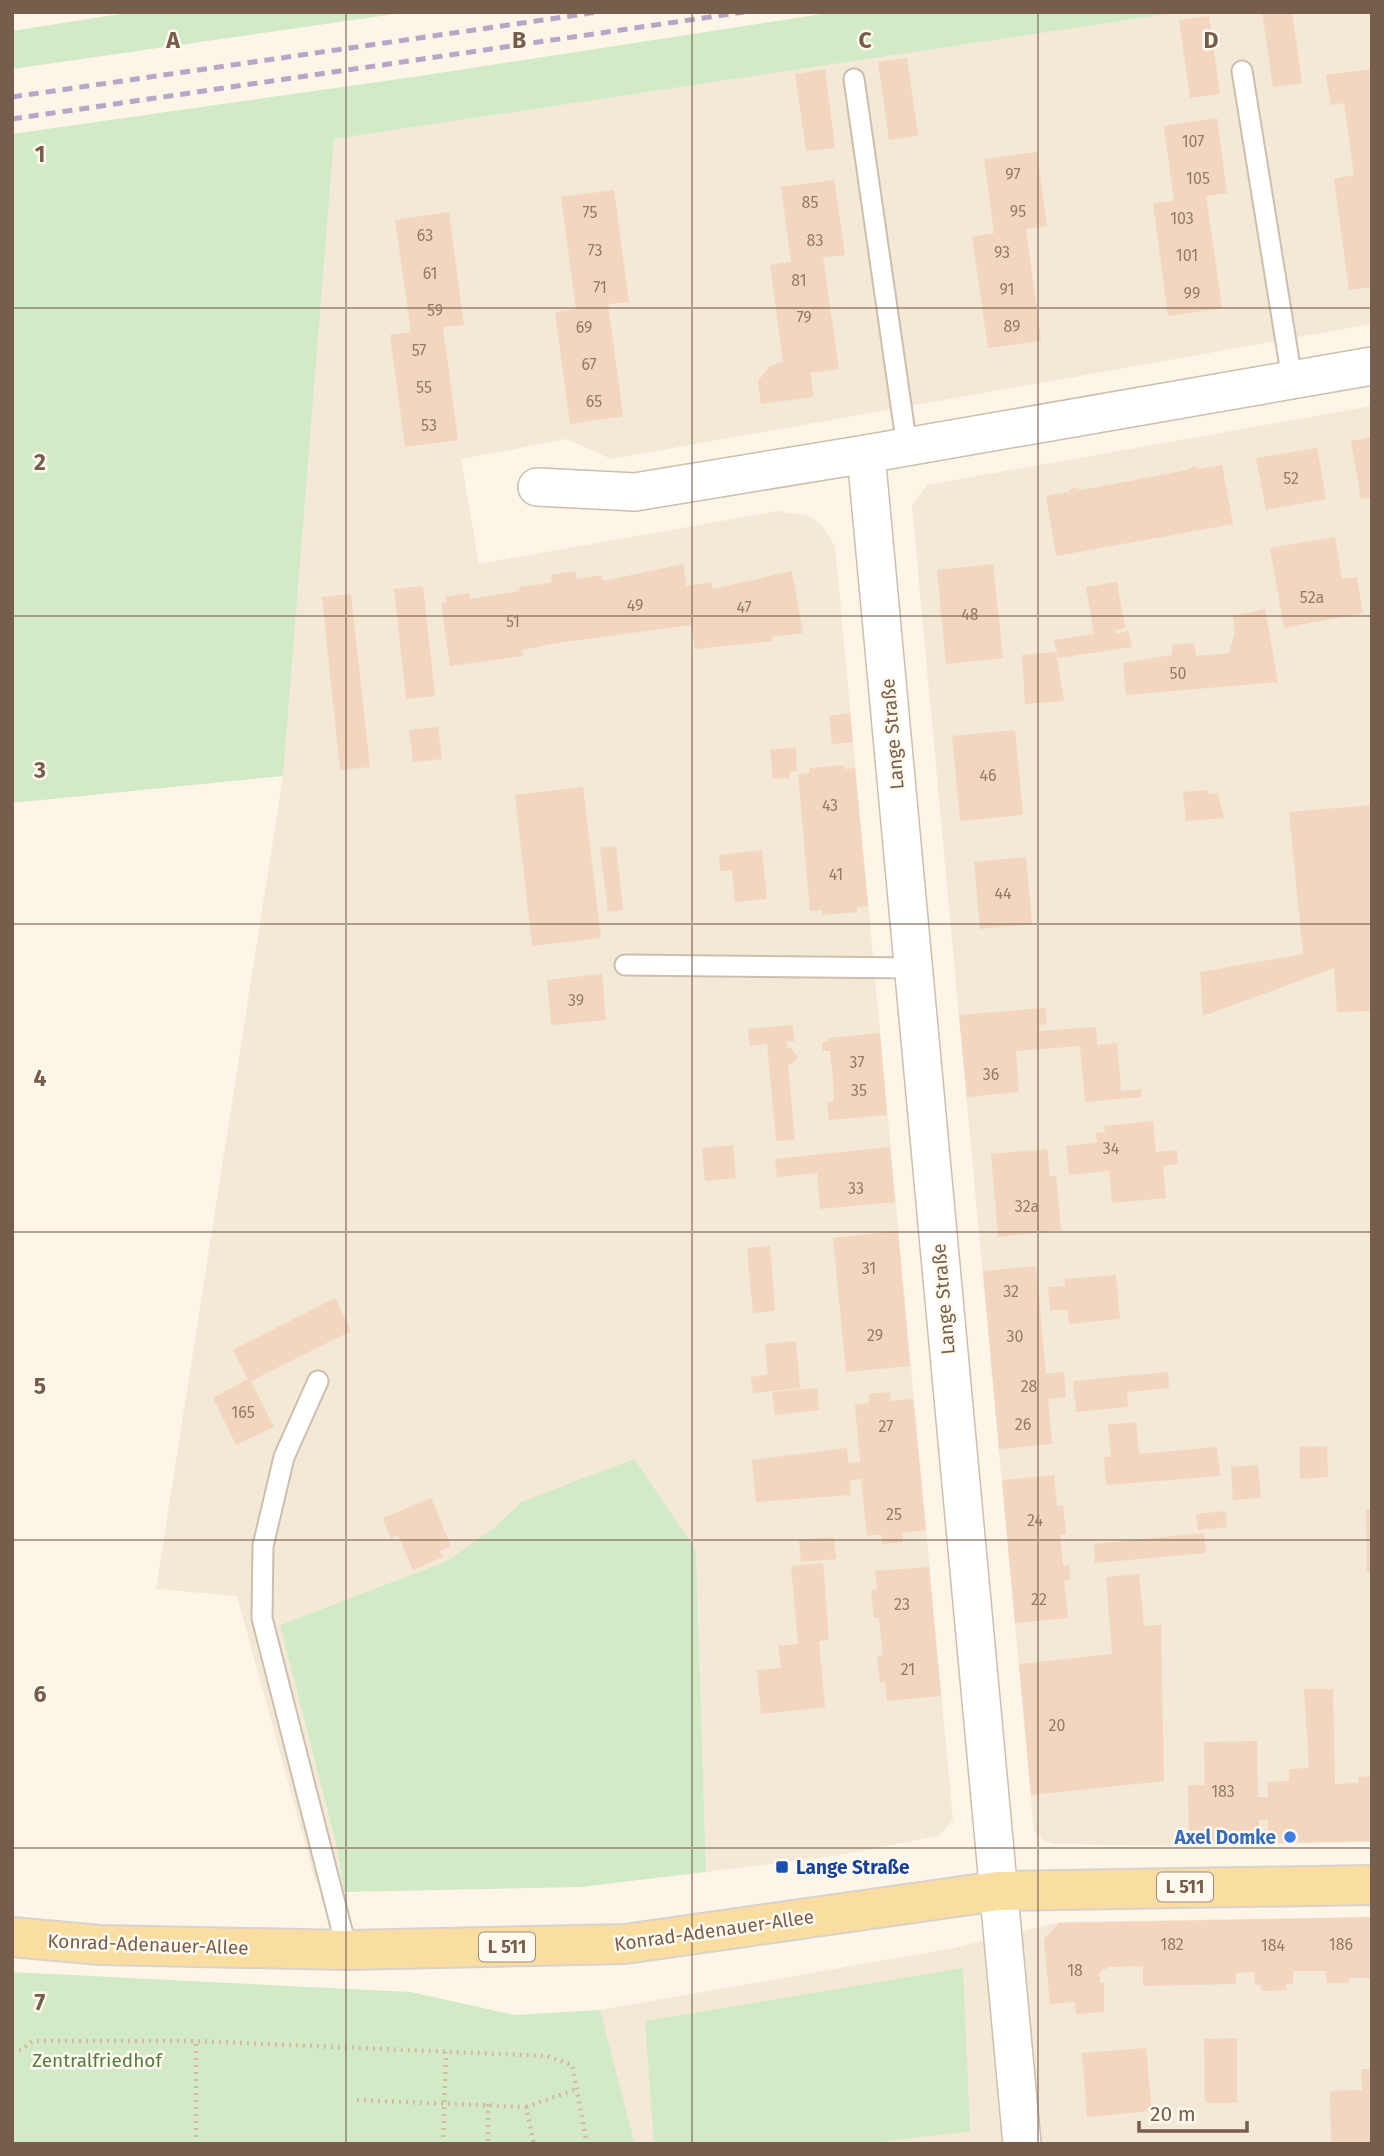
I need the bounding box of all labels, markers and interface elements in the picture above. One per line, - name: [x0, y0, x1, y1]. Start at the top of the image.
- text: A: [165, 26, 180, 54]
- text: B: [512, 26, 526, 54]
- text: C: [858, 26, 872, 54]
- text: D: [1204, 26, 1219, 54]
- house number: 107: [1182, 132, 1204, 151]
- text: 1: [35, 140, 45, 168]
- house number: 97: [1005, 165, 1021, 184]
- house number: 105: [1186, 169, 1210, 188]
- house number: 85: [802, 193, 818, 212]
- house number: 95: [1010, 202, 1026, 221]
- house number: 75: [583, 203, 597, 222]
- house number: 103: [1170, 209, 1194, 228]
- house number: 63: [417, 226, 433, 245]
- house number: 83: [807, 231, 823, 250]
- house number: 73: [588, 241, 602, 260]
- house number: 93: [994, 243, 1010, 262]
- house number: 101: [1176, 246, 1198, 265]
- house number: 61: [423, 264, 437, 283]
- house number: 81: [791, 271, 807, 290]
- house number: 71: [593, 278, 607, 297]
- house number: 91: [999, 280, 1015, 299]
- house number: 99: [1184, 284, 1200, 303]
- house number: 59: [427, 301, 443, 320]
- house number: 79: [796, 308, 812, 327]
- house number: 89: [1004, 317, 1020, 336]
- house number: 69: [576, 318, 592, 337]
- house number: 57: [412, 341, 426, 360]
- house number: 67: [581, 355, 597, 374]
- house number: 55: [416, 378, 432, 397]
- house number: 65: [586, 392, 602, 411]
- house number: 53: [421, 416, 437, 435]
- text: 2: [34, 448, 46, 476]
- house number: 52: [1283, 469, 1299, 488]
- house number: 52a: [1300, 588, 1324, 607]
- house number: 49: [627, 596, 643, 615]
- house number: 47: [736, 598, 752, 617]
- house number: 48: [961, 605, 979, 624]
- house number: 51: [506, 612, 520, 631]
- house number: 50: [1170, 664, 1187, 683]
- street label: Lange Straße: [876, 677, 909, 791]
- text: 3: [33, 756, 46, 784]
- house number: 46: [979, 766, 997, 785]
- house number: 43: [822, 796, 838, 815]
- house number: 41: [829, 865, 843, 884]
- house number: 44: [994, 884, 1012, 903]
- house number: 39: [568, 991, 584, 1010]
- house number: 37: [849, 1053, 865, 1072]
- text: 4: [34, 1064, 47, 1092]
- house number: 36: [983, 1065, 999, 1084]
- house number: 35: [851, 1081, 867, 1100]
- house number: 34: [1103, 1139, 1120, 1158]
- house number: 33: [848, 1179, 864, 1198]
- house number: 32a: [1015, 1197, 1039, 1216]
- street label: Lange Straße: [927, 1242, 960, 1356]
- house number: 31: [862, 1259, 876, 1278]
- house number: 32: [1003, 1282, 1019, 1301]
- house number: 29: [867, 1326, 883, 1345]
- house number: 30: [1007, 1327, 1024, 1346]
- text: 5: [34, 1372, 46, 1400]
- house number: 28: [1021, 1377, 1038, 1396]
- house number: 165: [231, 1403, 255, 1422]
- house number: 26: [1015, 1415, 1031, 1434]
- house number: 27: [879, 1417, 893, 1436]
- house number: 25: [886, 1505, 902, 1524]
- house number: 24: [1027, 1511, 1043, 1530]
- house number: 22: [1031, 1590, 1047, 1609]
- house number: 23: [894, 1595, 910, 1614]
- house number: 21: [901, 1660, 915, 1679]
- text: 6: [34, 1680, 47, 1708]
- house number: 20: [1049, 1716, 1065, 1735]
- house number: 183: [1211, 1782, 1235, 1801]
- place label: Axel Domke: [1173, 1826, 1276, 1849]
- marker: Axel Domke: [1282, 1829, 1298, 1845]
- place label: Lange Straße: [796, 1856, 910, 1879]
- marker: Lange Straße: [774, 1859, 790, 1875]
- road number: L 511: [1157, 1872, 1213, 1901]
- street label: Konrad-Adenauer-Allee: [613, 1905, 815, 1956]
- street label: Konrad-Adenauer-Allee: [47, 1929, 249, 1960]
- road number: L 511: [479, 1933, 535, 1962]
- house number: 182: [1160, 1935, 1184, 1954]
- house number: 186: [1329, 1935, 1353, 1954]
- house number: 184: [1261, 1936, 1286, 1955]
- house number: 18: [1067, 1961, 1083, 1980]
- text: 7: [35, 1988, 46, 2016]
- park label: Zentralfriedhof: [32, 2049, 163, 2072]
- scale bar: [1139, 2090, 1248, 2134]
- text: 20 m: [1150, 2101, 1196, 2127]

